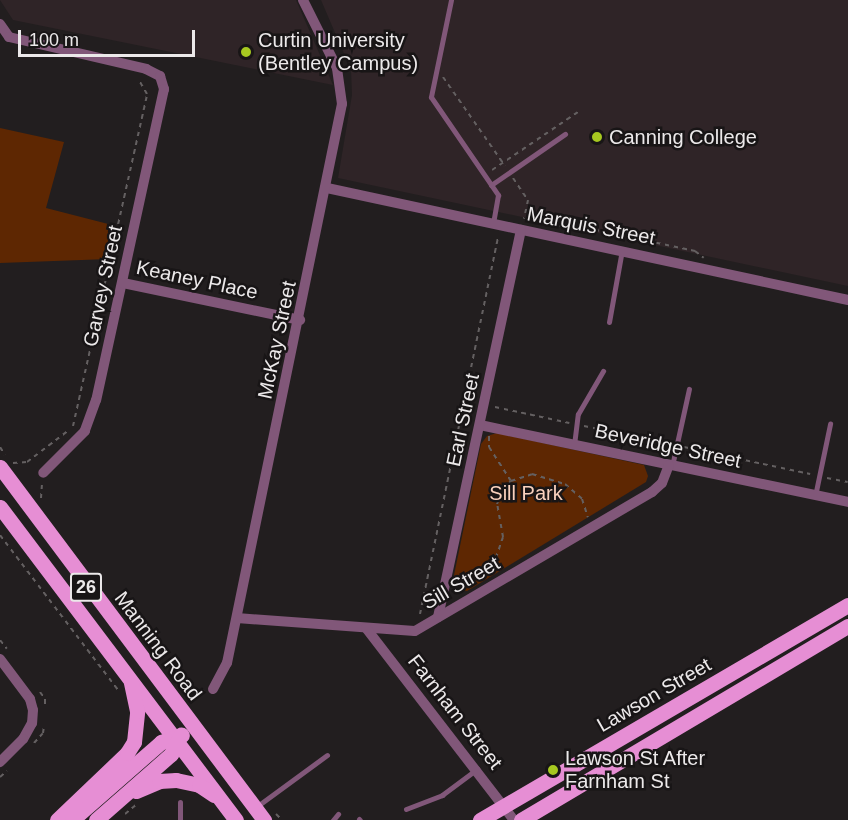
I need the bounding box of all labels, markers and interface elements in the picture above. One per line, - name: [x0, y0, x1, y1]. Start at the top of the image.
- scale bar: [21, 18, 198, 56]
- place label: Curtin University (Bentley Campus): [258, 28, 418, 75]
- text: 100 m: [29, 30, 79, 50]
- marker: Curtin University (Bentley Campus): [239, 45, 253, 59]
- place label: Canning College: [609, 125, 757, 149]
- marker: Canning College: [590, 130, 604, 144]
- street label: Marquis Street: [525, 202, 657, 250]
- street label: Garvey Street: [78, 223, 128, 349]
- street label: Keaney Place: [134, 255, 260, 305]
- street label: McKay Street: [253, 279, 301, 401]
- street label: Earl Street: [441, 371, 485, 469]
- street label: Beveridge Street: [593, 419, 743, 473]
- park label: Sill Park: [489, 481, 563, 505]
- street label: Sill Street: [418, 551, 504, 615]
- road number: 26: [70, 572, 103, 602]
- street label: Manning Road: [109, 587, 207, 705]
- street label: Farnham Street: [403, 650, 507, 774]
- street label: Lawson Street: [593, 653, 715, 737]
- place label: Lawson St After Farnham St: [565, 746, 706, 793]
- marker: Lawson St After Farnham St: [546, 763, 560, 777]

